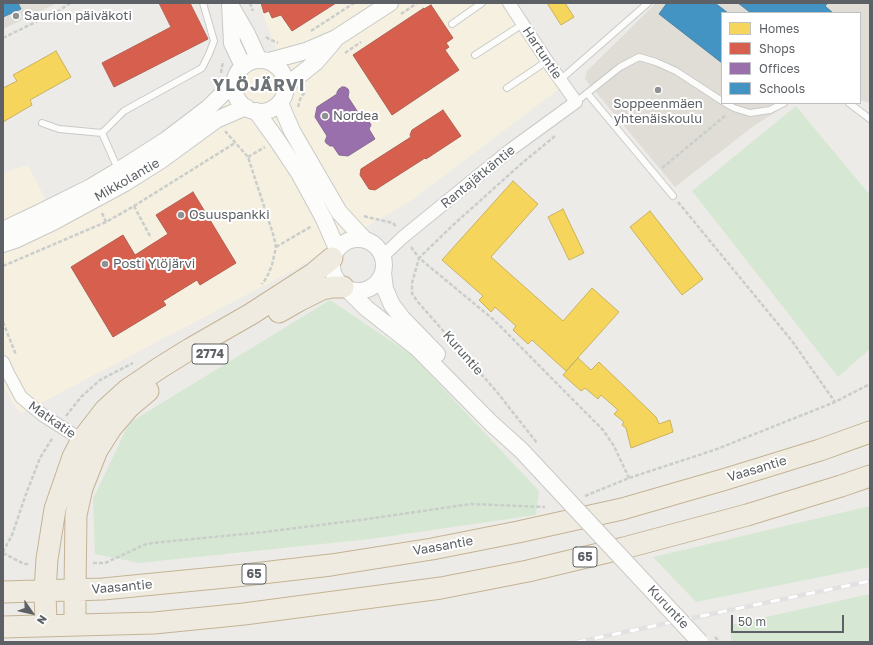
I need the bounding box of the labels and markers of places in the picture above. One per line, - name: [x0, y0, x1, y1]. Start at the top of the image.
- place label: Saurion päiväkoti: [24, 8, 132, 24]
- marker: Saurion päiväkoti: [11, 11, 21, 21]
- marker: Soppeenmäen yhtenäiskoulu: [653, 85, 663, 95]
- place label: Soppeenmäen yhtenäiskoulu: [613, 96, 703, 127]
- place label: Nordea: [333, 108, 378, 124]
- marker: Nordea: [320, 111, 330, 121]
- place label: Osuuspankki: [189, 207, 270, 223]
- marker: Osuuspankki: [176, 210, 186, 220]
- place label: Posti Ylöjärvi: [113, 256, 195, 272]
- marker: Posti Ylöjärvi: [100, 259, 110, 269]

